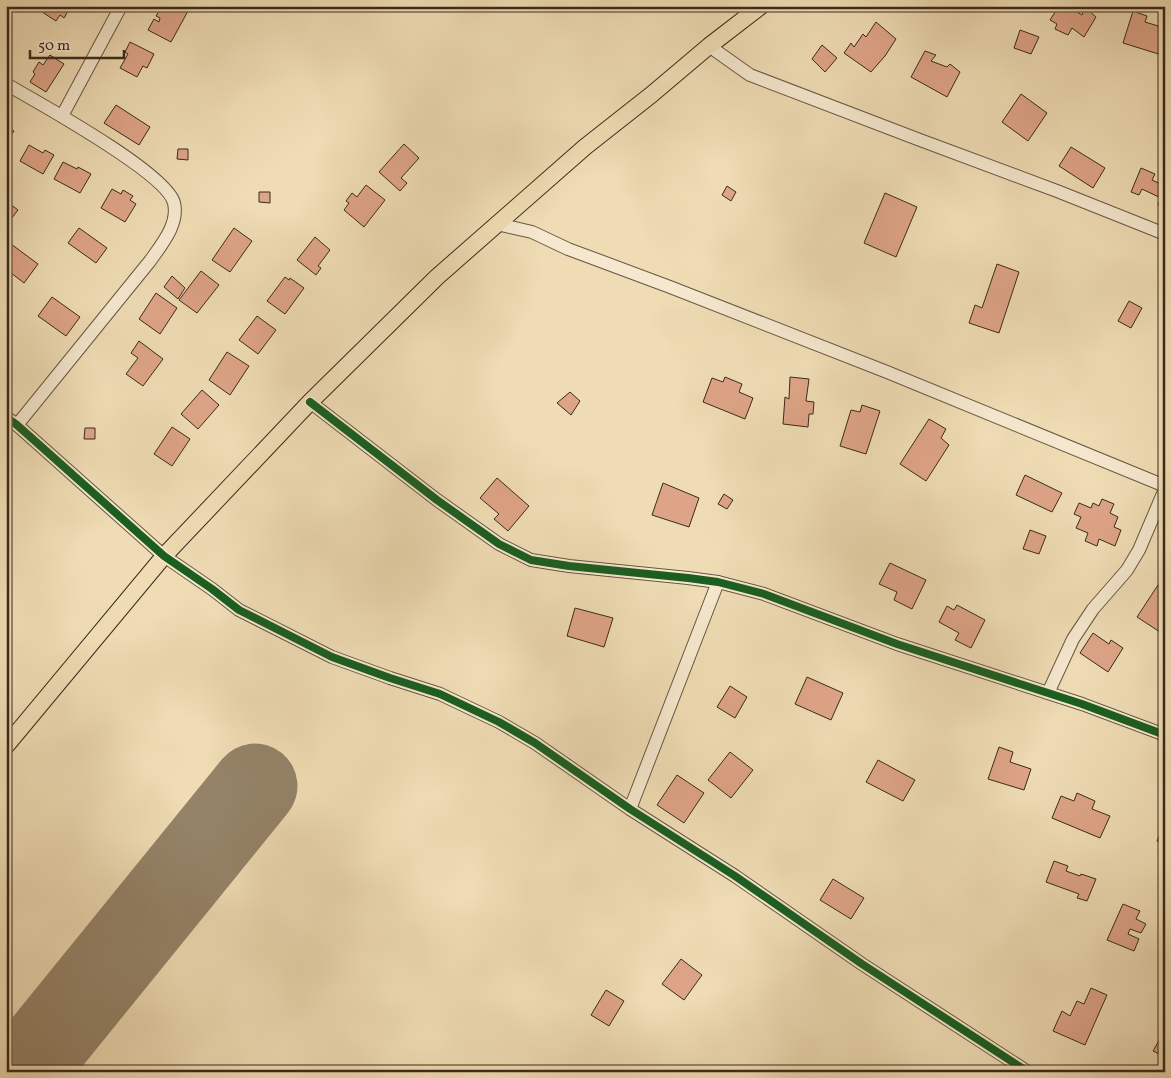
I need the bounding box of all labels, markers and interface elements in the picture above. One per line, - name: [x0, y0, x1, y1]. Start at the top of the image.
- scale bar: [30, 28, 124, 60]
- text: 50 m: [38, 36, 70, 57]

